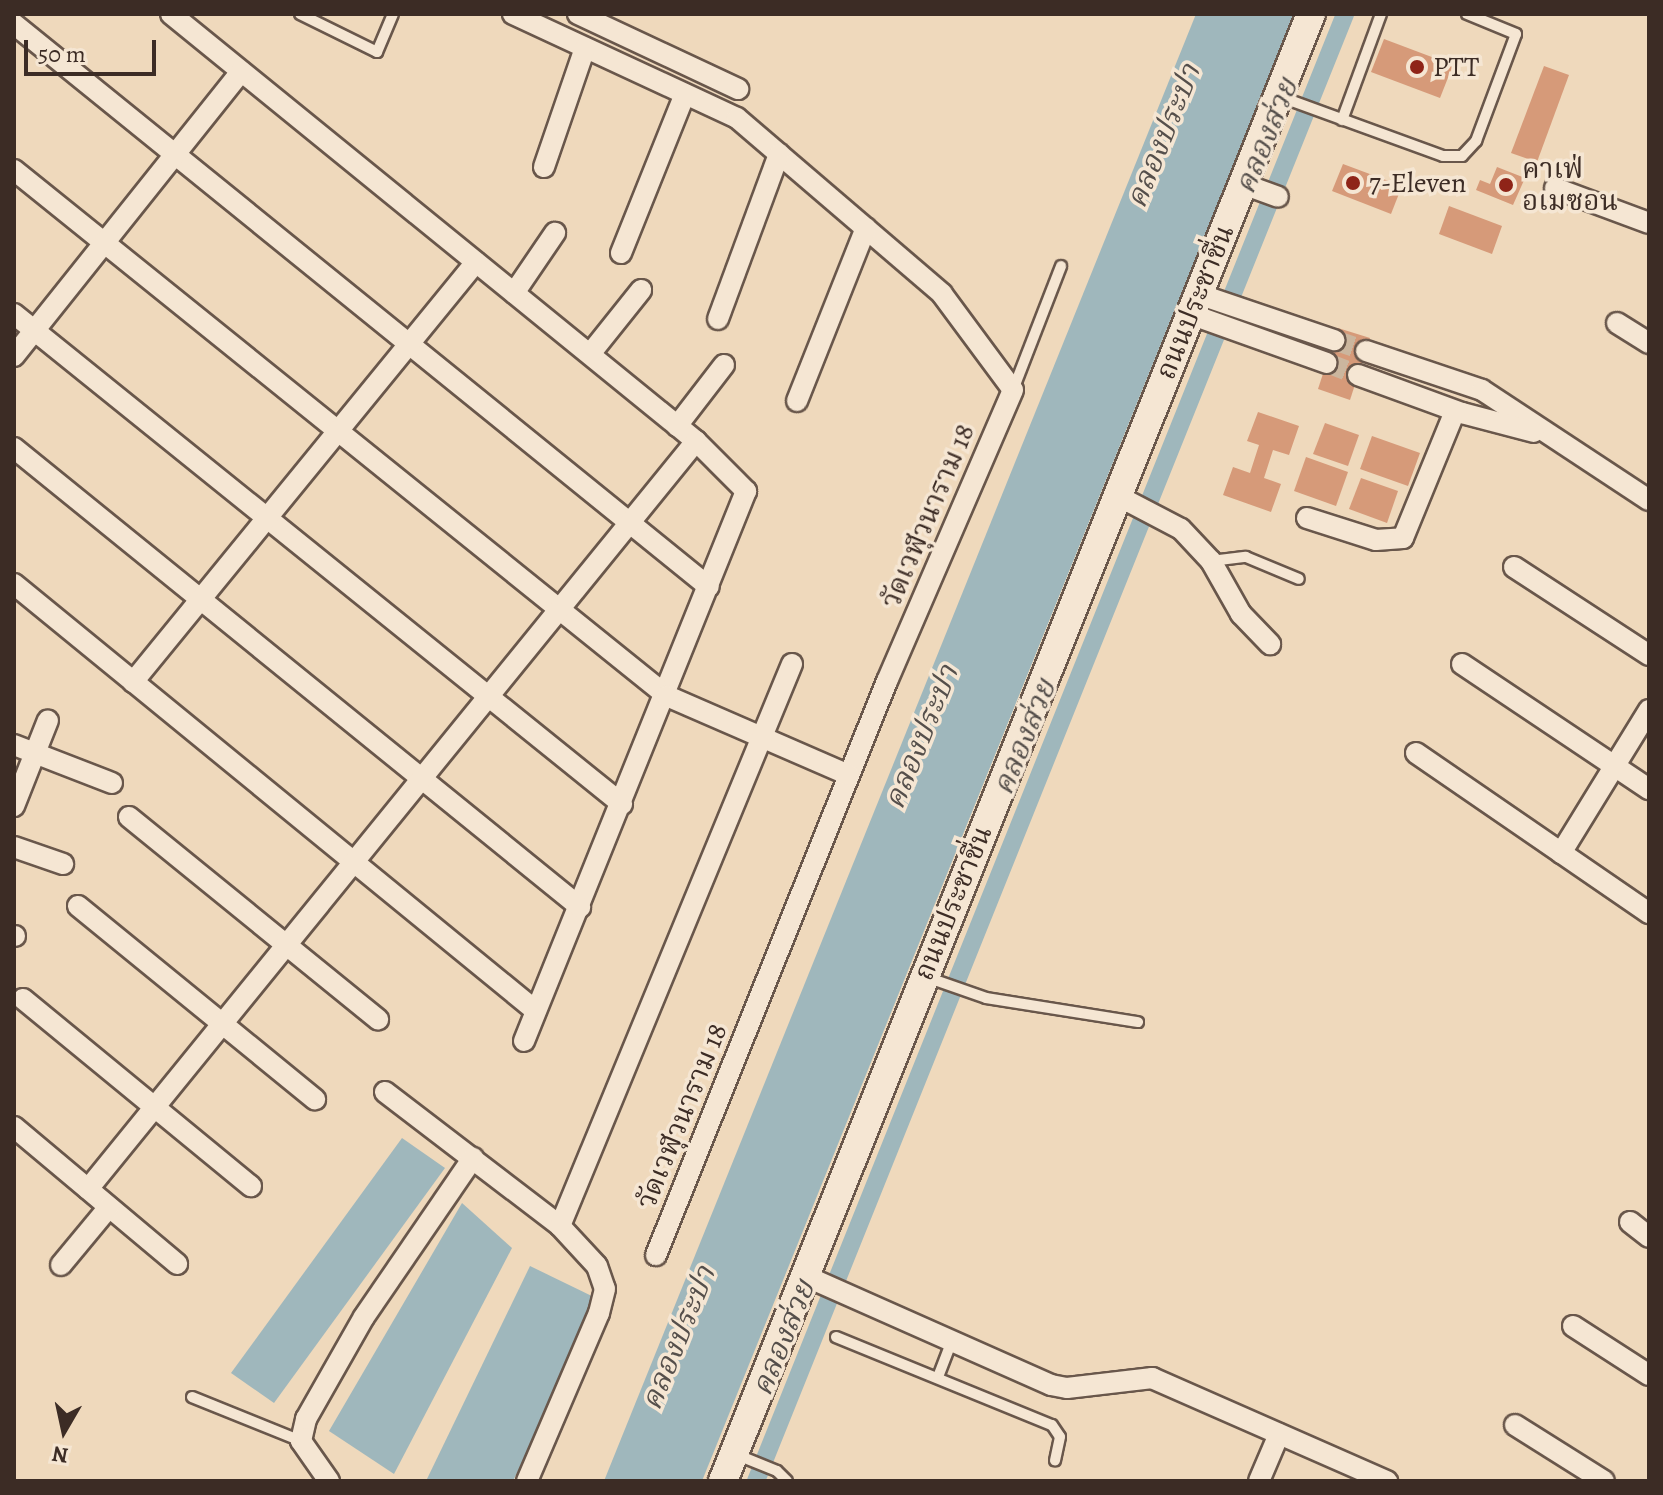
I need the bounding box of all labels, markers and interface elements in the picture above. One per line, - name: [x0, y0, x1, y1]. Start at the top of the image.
- scale bar: [28, 24, 160, 74]
- text: 50 m: [38, 38, 86, 70]
- place label: PTT: [1433, 50, 1479, 84]
- marker: PTT: [1408, 58, 1426, 76]
- water label: คลองประปา: [1118, 59, 1208, 213]
- water label: คลองส่วย: [1227, 73, 1305, 199]
- place label: คาเฟ่ อเมซอน: [1522, 152, 1618, 218]
- place label: 7-Eleven: [1369, 166, 1466, 200]
- marker: 7-Eleven: [1344, 174, 1362, 192]
- marker: คาเฟ่ อเมซอน: [1497, 176, 1515, 194]
- street label: ถนนประชาชื่น: [1149, 220, 1241, 384]
- street label: วัดเวฬุวนาราม 18: [874, 419, 982, 613]
- water label: คลองประปา: [876, 660, 966, 814]
- water label: คลองส่วย: [985, 674, 1063, 800]
- street label: ถนนประชาชื่น: [907, 821, 999, 985]
- street label: วัดเวฬุวนาราม 18: [630, 1018, 734, 1214]
- water label: คลองประปา: [633, 1261, 723, 1415]
- water label: คลองส่วย: [744, 1275, 822, 1401]
- north arrow: [24, 1391, 104, 1471]
- text: N: [50, 1439, 71, 1471]

